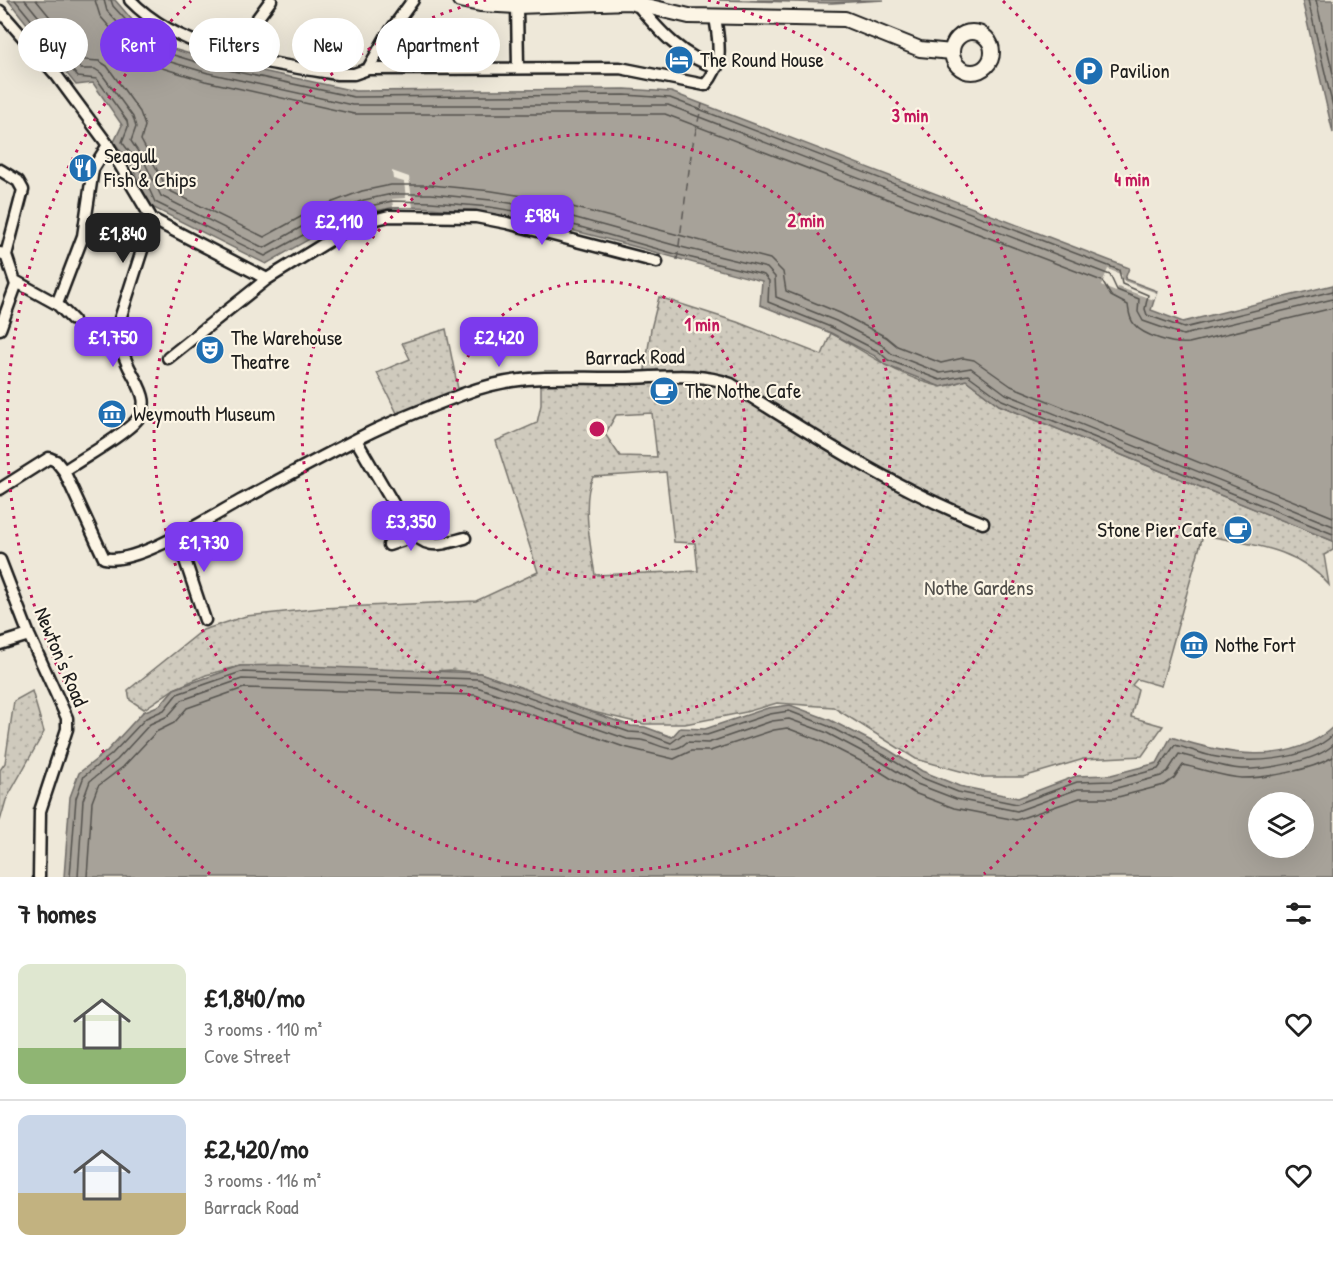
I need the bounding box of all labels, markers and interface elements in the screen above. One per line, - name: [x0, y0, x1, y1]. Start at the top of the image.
- chip: Buy: [18, 18, 88, 72]
- chip: Rent: [100, 18, 177, 72]
- chip: Filters: [189, 18, 280, 72]
- chip: New: [292, 18, 364, 72]
- chip: Apartment: [376, 18, 500, 72]
- hotel icon: The Round House: [663, 44, 695, 76]
- place label: The Round House: [700, 45, 824, 74]
- parking icon: Pavilion: [1073, 55, 1105, 87]
- place label: Pavilion: [1110, 56, 1170, 85]
- text: 3 min: [892, 103, 928, 128]
- place label: Seagull Fish & Chips: [103, 141, 196, 194]
- restaurant icon: Seagull Fish & Chips: [67, 152, 99, 184]
- text: 4 min: [1114, 167, 1150, 192]
- pin: £984: [506, 195, 578, 246]
- pin: £2,110: [290, 201, 388, 252]
- text: £984: [525, 201, 559, 228]
- text: £2,110: [315, 207, 363, 234]
- text: 2 min: [788, 208, 824, 233]
- pin: £1,840: [74, 213, 172, 264]
- text: £1,840: [99, 219, 147, 246]
- text: 1 min: [684, 312, 720, 337]
- pin: £1,750: [64, 317, 162, 368]
- pin: £2,420: [450, 317, 548, 368]
- text: £1,750: [88, 323, 138, 350]
- place label: The Warehouse Theatre: [231, 323, 343, 376]
- text: £2,420: [474, 323, 524, 350]
- theatre icon: The Warehouse Theatre: [194, 334, 226, 366]
- street label: Barrack Road: [585, 341, 685, 372]
- cafe icon: The Nothe Cafe: [648, 375, 680, 407]
- place label: The Nothe Cafe: [685, 376, 801, 405]
- museum icon: Weymouth Museum: [96, 398, 128, 430]
- place label: Weymouth Museum: [133, 399, 275, 428]
- centre of rings: [587, 419, 607, 439]
- pin: £3,350: [362, 501, 460, 552]
- text: £3,350: [386, 507, 436, 534]
- cafe icon: Stone Pier Cafe: [1222, 514, 1254, 546]
- place label: Stone Pier Cafe: [1097, 515, 1217, 544]
- pin: £1,730: [155, 522, 253, 573]
- text: £1,730: [179, 528, 229, 555]
- park label: Nothe Gardens: [924, 573, 1034, 602]
- street label: Newton's Road: [28, 603, 95, 711]
- museum icon: Nothe Fort: [1178, 629, 1210, 661]
- place label: Nothe Fort: [1215, 630, 1296, 659]
- map controls: [1248, 792, 1314, 858]
- button: layers: [1248, 792, 1314, 858]
- text: 7 homes: [18, 896, 96, 931]
- icon: filters: [1282, 897, 1315, 930]
- text: £1,840/mo: [204, 980, 305, 1015]
- icon: home: [66, 988, 138, 1060]
- icon: heart: [1282, 1008, 1315, 1041]
- text: 3 rooms · 110 m²: [204, 1015, 322, 1042]
- text: Cove Street: [204, 1042, 290, 1069]
- text: £2,420/mo: [204, 1131, 308, 1166]
- icon: home: [66, 1139, 138, 1211]
- icon: heart: [1282, 1159, 1315, 1192]
- text: 3 rooms · 116 m²: [204, 1166, 321, 1193]
- text: Barrack Road: [204, 1193, 299, 1220]

